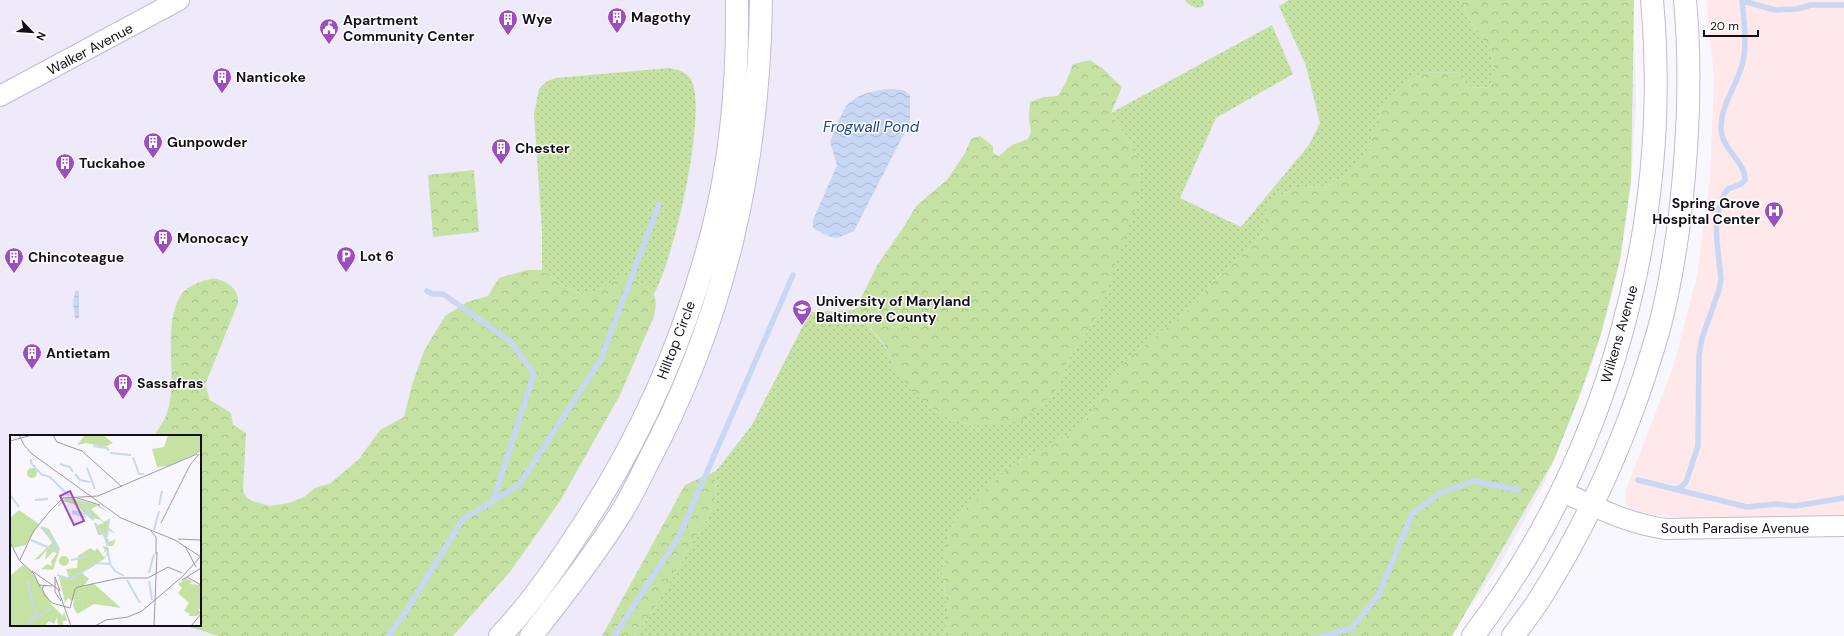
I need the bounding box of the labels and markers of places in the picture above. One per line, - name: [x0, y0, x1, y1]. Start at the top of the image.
- building icon: Magothy: [606, 6, 628, 34]
- building icon: Wye: [497, 8, 519, 36]
- place label: Magothy: [631, 8, 691, 26]
- place label: Wye: [522, 10, 553, 28]
- place label: Apartment Community Center: [343, 11, 475, 45]
- public building icon: Apartment Community Center: [318, 17, 340, 45]
- building icon: Nanticoke: [211, 66, 233, 94]
- place label: Nanticoke: [236, 68, 306, 86]
- building icon: Gunpowder: [142, 131, 164, 159]
- place label: Gunpowder: [167, 133, 247, 151]
- building icon: Chester: [490, 137, 512, 165]
- place label: Chester: [515, 139, 570, 157]
- building icon: Tuckahoe: [54, 152, 76, 180]
- place label: Tuckahoe: [79, 154, 145, 172]
- place label: Spring Grove Hospital Center: [1652, 194, 1760, 228]
- hospital icon: Spring Grove Hospital Center: [1763, 200, 1785, 228]
- building icon: Monocacy: [152, 227, 174, 255]
- place label: Monocacy: [177, 229, 249, 247]
- parking icon: Lot 6: [335, 245, 357, 273]
- building icon: Chincoteague: [3, 246, 25, 274]
- place label: Lot 6: [360, 247, 394, 265]
- place label: Chincoteague: [28, 248, 124, 266]
- place label: University of Maryland Baltimore County: [816, 292, 970, 326]
- school or university icon: University of Maryland Baltimore County: [791, 298, 813, 326]
- building icon: Antietam: [21, 342, 43, 370]
- place label: Antietam: [46, 344, 110, 362]
- building icon: Sassafras: [112, 372, 134, 400]
- place label: Sassafras: [137, 374, 203, 392]

